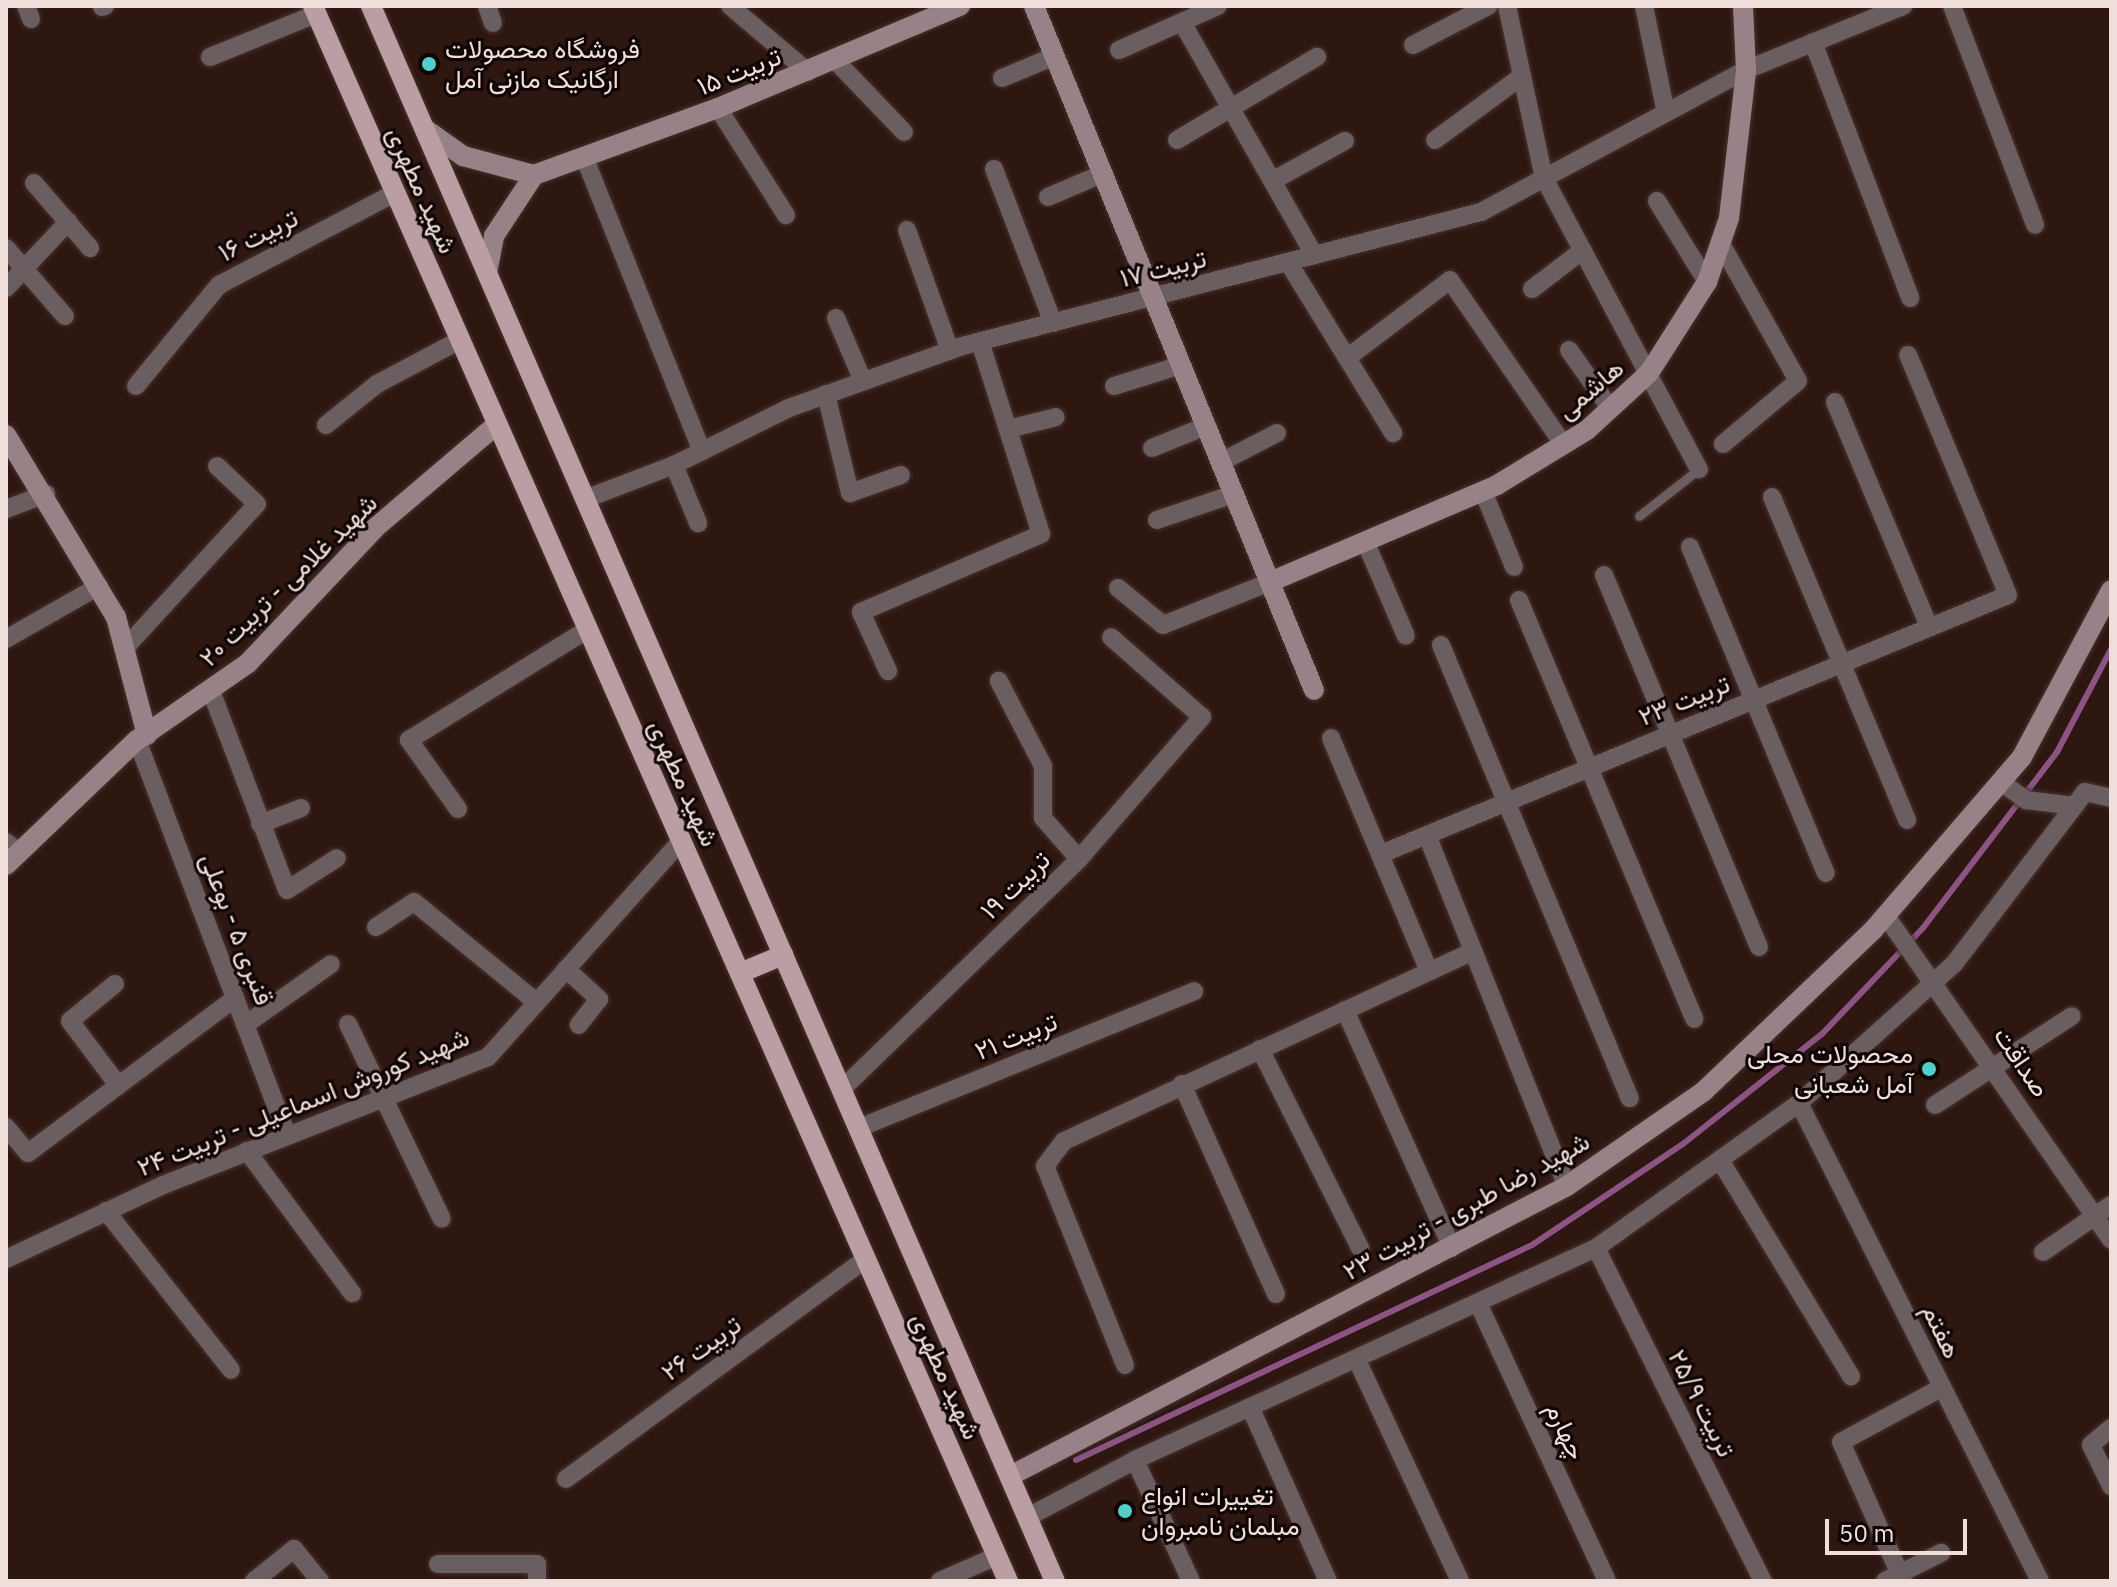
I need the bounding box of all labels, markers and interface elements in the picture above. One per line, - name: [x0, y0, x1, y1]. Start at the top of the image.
- place label: فروشگاه محصولات ارگانیک مازنی آمل: [445, 33, 640, 94]
- street label: تربیت ۱۵: [693, 40, 785, 102]
- marker: فروشگاه محصولات ارگانیک مازنی آمل: [420, 55, 438, 73]
- street label: شهید مطهری: [380, 122, 464, 258]
- street label: تربیت ۱۶: [213, 202, 303, 268]
- street label: تربیت ۱۷: [1117, 242, 1209, 294]
- street label: هاشمی: [1550, 352, 1630, 426]
- street label: شهید غلامی - تربیت ۲۰: [193, 487, 383, 673]
- street label: تربیت ۲۳: [1634, 668, 1734, 732]
- street label: شهید مطهری: [642, 715, 726, 851]
- street label: تربیت ۱۹: [974, 844, 1056, 926]
- street label: قنبری ۵ - بوعلی: [194, 849, 280, 1009]
- street label: تربیت ۲۱: [970, 1005, 1062, 1067]
- street label: شهید کوروش اسماعیلی - تربیت ۲۴: [133, 1021, 473, 1183]
- street label: صداقت: [1987, 1021, 2057, 1103]
- place label: محصولات محلی آمل شعبانی: [1747, 1038, 1913, 1100]
- marker: محصولات محلی آمل شعبانی: [1920, 1060, 1938, 1078]
- street label: شهید رضا طبری - تربیت ۲۳: [1337, 1125, 1595, 1287]
- street label: هفتم: [1916, 1299, 1968, 1363]
- street label: شهید مطهری: [904, 1308, 988, 1444]
- street label: تربیت ۲۶: [655, 1309, 747, 1387]
- street label: تربیت ۲۵/۹: [1662, 1344, 1742, 1462]
- street label: چهارم: [1539, 1397, 1593, 1465]
- place label: تغییرات انواع مبلمان نامبروان: [1141, 1480, 1300, 1542]
- marker: تغییرات انواع مبلمان نامبروان: [1116, 1502, 1134, 1520]
- scale bar: [1829, 1503, 1971, 1553]
- text: 50 m: [1839, 1517, 1894, 1549]

